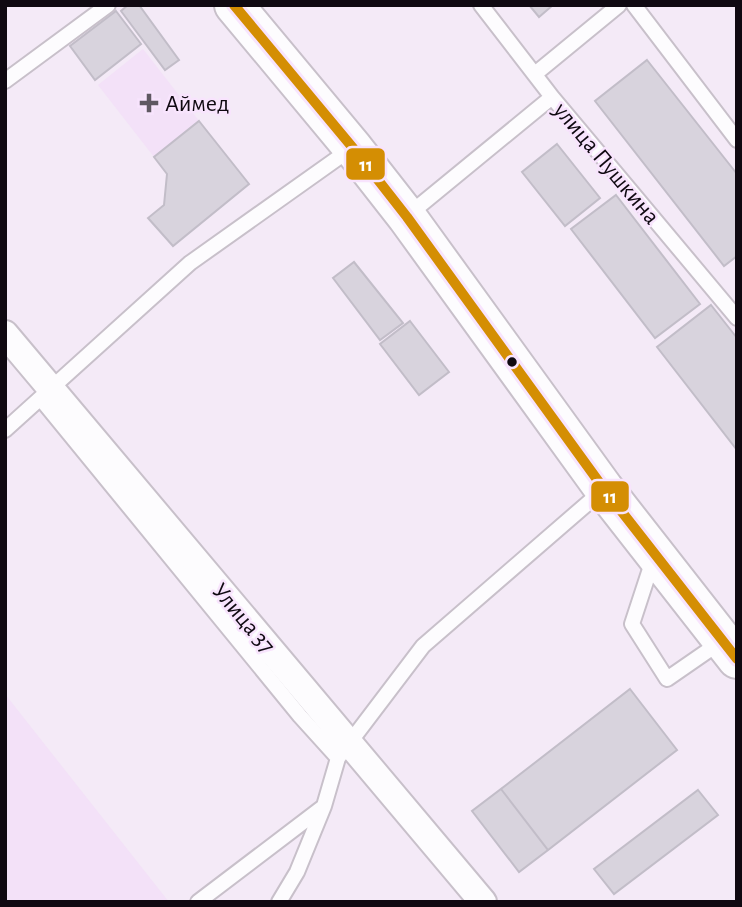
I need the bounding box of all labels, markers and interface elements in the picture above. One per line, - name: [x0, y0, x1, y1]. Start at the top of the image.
- place label: Аймед: [165, 92, 229, 116]
- marker: Аймед: [139, 93, 159, 113]
- street label: улица Пушкина: [548, 97, 664, 229]
- line badge: 11: [345, 147, 386, 181]
- text: 11: [359, 156, 373, 175]
- unlabelled marker: [505, 355, 519, 369]
- line badge: 11: [590, 480, 630, 513]
- text: 11: [603, 488, 617, 507]
- street label: Улица 37: [207, 579, 279, 658]

